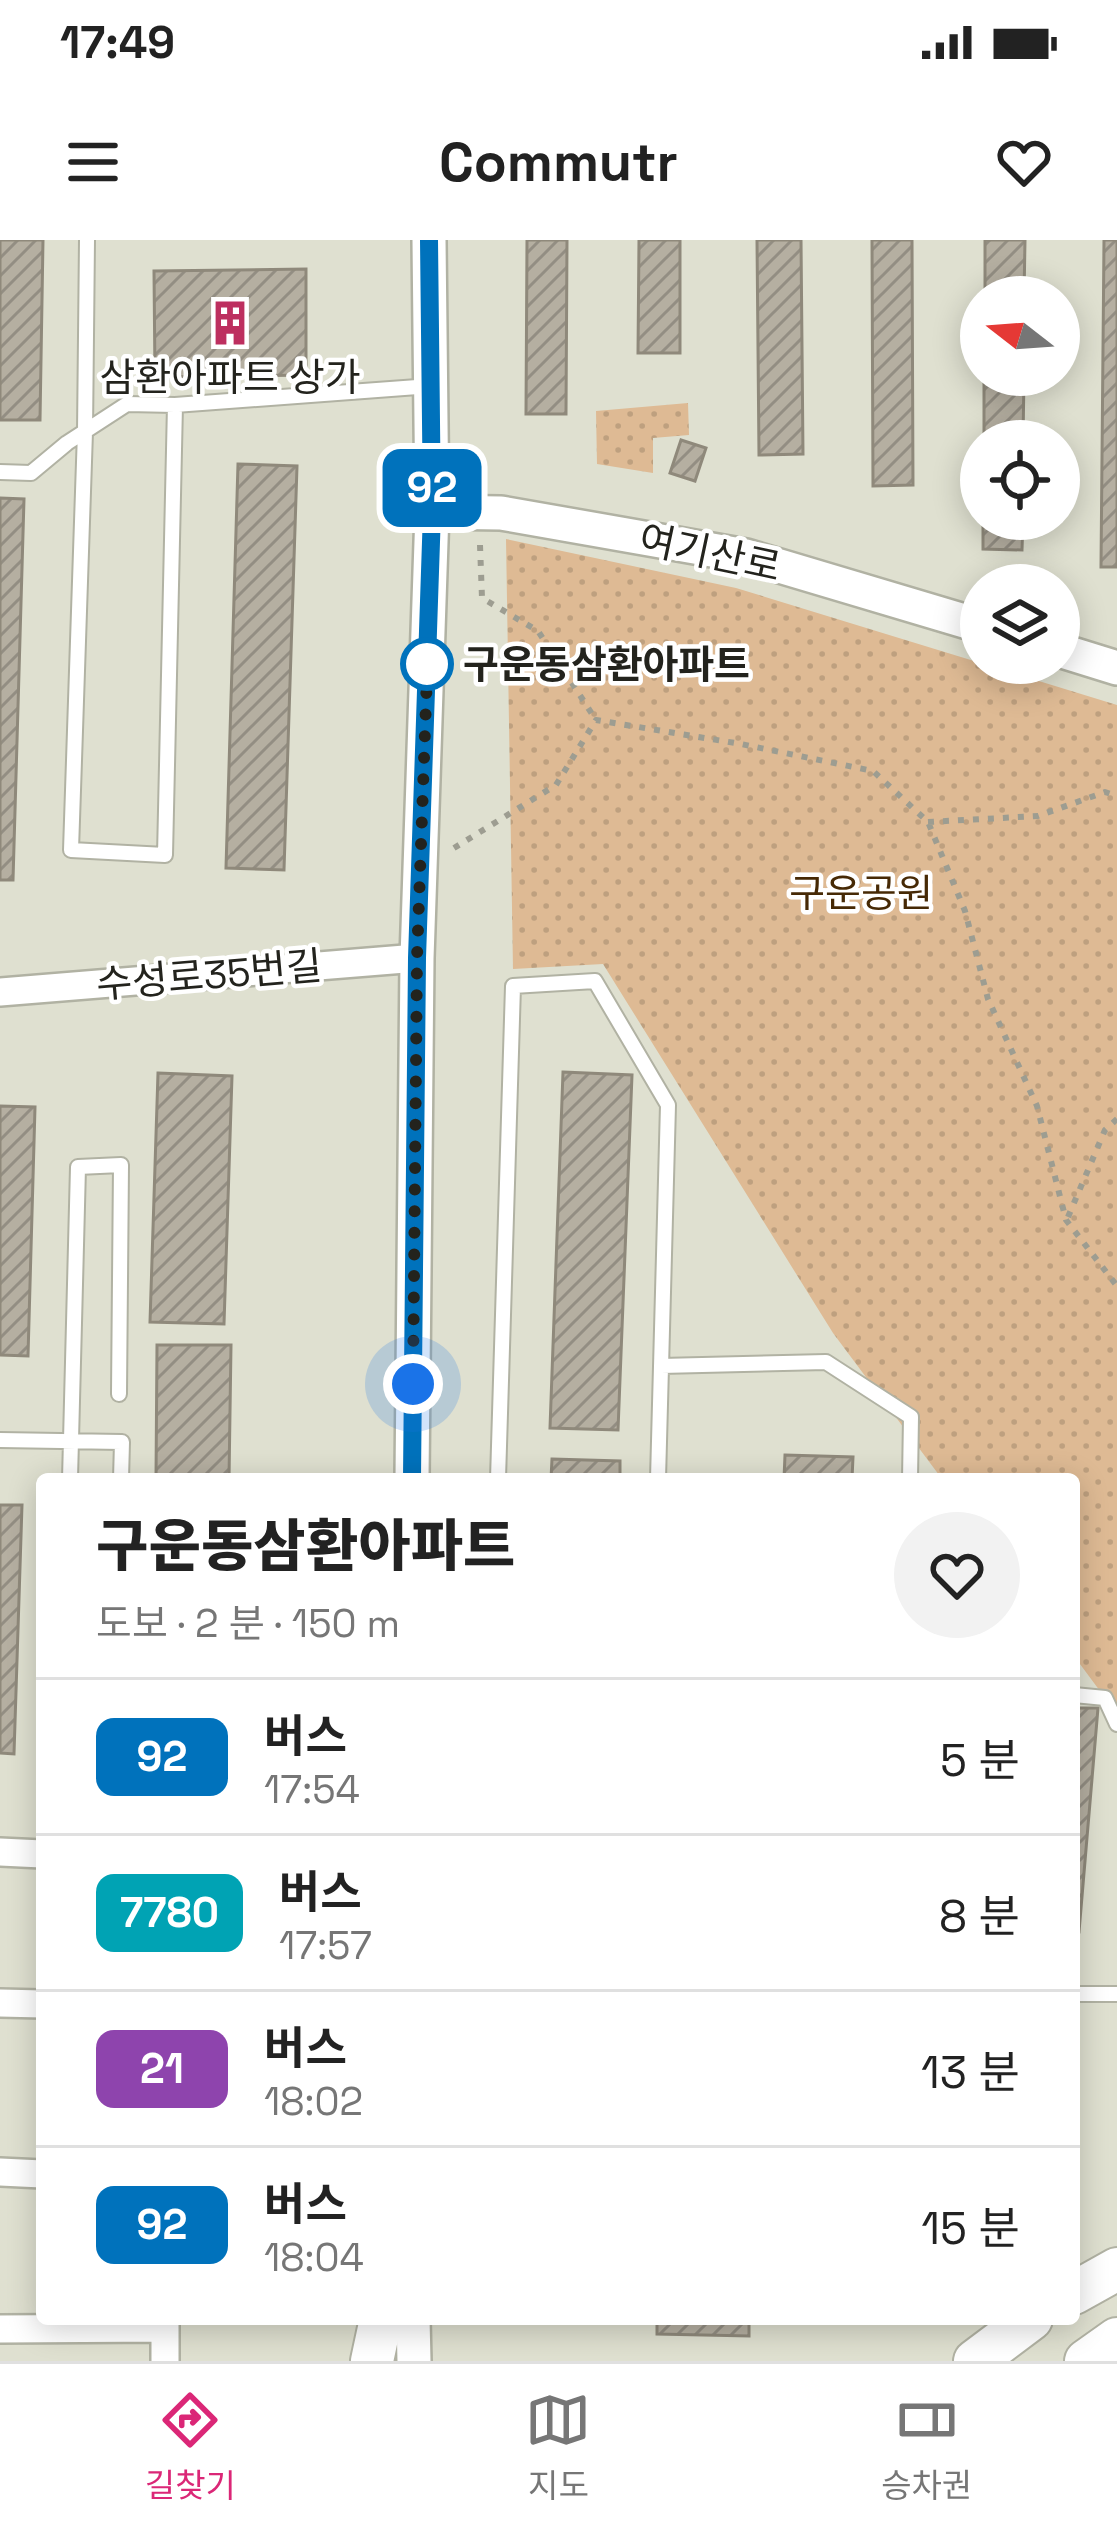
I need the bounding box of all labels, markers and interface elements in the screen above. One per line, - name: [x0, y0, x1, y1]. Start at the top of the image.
- text: 17:49: [60, 14, 175, 71]
- text: Commutr: [439, 128, 678, 197]
- icon: menu: [60, 129, 126, 195]
- icon: heart: [991, 129, 1057, 195]
- north arrow: [960, 276, 1080, 396]
- map controls: [960, 276, 1080, 684]
- building icon: 삼환아파트 상가: [205, 298, 255, 348]
- place label: 삼환아파트 상가: [99, 353, 361, 402]
- button: locate: [960, 420, 1080, 540]
- line badge: 92: [378, 449, 486, 527]
- text: 92: [407, 461, 457, 514]
- street label: 여기산로: [635, 514, 785, 592]
- button: layers: [960, 564, 1080, 684]
- marker: 구운동삼환아파트: [402, 639, 452, 689]
- place label: 구운동삼환아파트: [463, 640, 750, 689]
- park label: 구운공원: [789, 869, 933, 918]
- street label: 수성로35번길: [94, 941, 324, 1009]
- your location: [383, 1354, 443, 1414]
- text: 구운동삼환아파트: [96, 1510, 516, 1583]
- button: heart: [894, 1512, 1020, 1638]
- text: 도보 · 2 분 · 150 m: [96, 1599, 400, 1648]
- text: 버스: [264, 1708, 347, 1765]
- text: 92: [137, 1730, 187, 1783]
- text: 5 분: [940, 1732, 1020, 1789]
- text: 17:54: [264, 1765, 360, 1814]
- text: 버스: [279, 1864, 362, 1921]
- text: 7780: [120, 1886, 219, 1939]
- text: 8 분: [939, 1888, 1020, 1945]
- text: 17:57: [279, 1921, 372, 1970]
- text: 버스: [264, 2020, 347, 2077]
- text: 21: [140, 2042, 184, 2095]
- text: 13 분: [921, 2044, 1020, 2101]
- text: 18:02: [264, 2077, 363, 2126]
- text: 버스: [264, 2176, 347, 2233]
- text: 92: [137, 2198, 187, 2251]
- text: 15 분: [921, 2200, 1020, 2257]
- text: 18:04: [264, 2233, 364, 2282]
- tab: 길찾기: [145, 2387, 236, 2507]
- tab: 지도: [525, 2387, 591, 2507]
- tab: 승차권: [881, 2387, 972, 2507]

